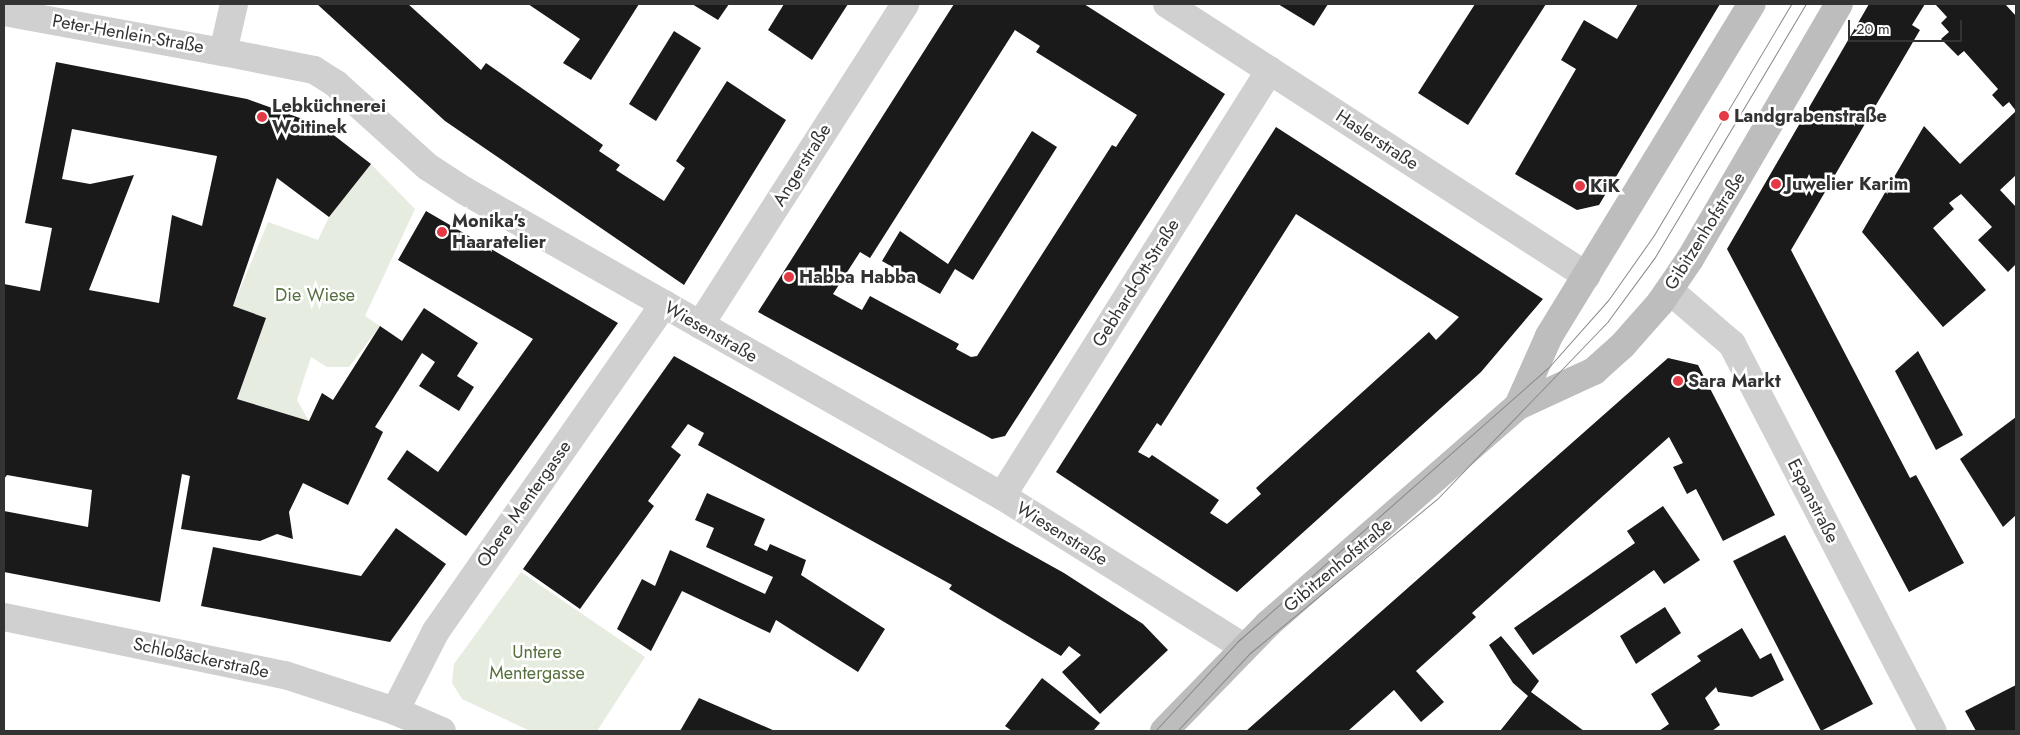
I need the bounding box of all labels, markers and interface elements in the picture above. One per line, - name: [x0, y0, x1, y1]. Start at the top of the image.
- street label: Peter-Henlein-Straße: [51, 10, 205, 58]
- scale bar: [1850, 10, 1964, 42]
- text: 20 m: [1856, 18, 1890, 40]
- place label: Lebküchnerei Woitinek: [272, 96, 386, 138]
- street label: Haslerstraße: [1332, 105, 1422, 175]
- place label: Landgrabenstraße: [1734, 105, 1887, 127]
- marker: Landgrabenstraße: [1718, 110, 1730, 122]
- marker: Lebküchnerei Woitinek: [256, 111, 268, 123]
- street label: Angerstraße: [768, 120, 836, 210]
- street label: Gibitzenhofstraße: [1660, 168, 1750, 294]
- place label: Juwelier Karim: [1786, 173, 1908, 195]
- place label: KiK: [1590, 175, 1620, 197]
- marker: Juwelier Karim: [1770, 178, 1782, 190]
- marker: KiK: [1574, 180, 1586, 192]
- place label: Monika's Haaratelier: [452, 211, 546, 253]
- street label: Gebhard-Ott-Straße: [1088, 215, 1184, 351]
- marker: Monika's Haaratelier: [436, 226, 448, 238]
- place label: Habba Habba: [799, 266, 916, 288]
- marker: Habba Habba: [783, 271, 795, 283]
- park label: Die Wiese: [275, 284, 355, 306]
- street label: Wiesenstraße: [661, 297, 761, 367]
- place label: Sara Markt: [1688, 370, 1781, 392]
- marker: Sara Markt: [1672, 375, 1684, 387]
- street label: Obere Mentergasse: [472, 436, 576, 572]
- street label: Espanstraße: [1783, 455, 1843, 547]
- street label: Wiesenstraße: [1012, 497, 1112, 571]
- street label: Gibitzenhofstraße: [1279, 513, 1397, 617]
- street label: Schloßäckerstraße: [131, 633, 271, 683]
- park label: Untere Mentergasse: [489, 642, 585, 684]

